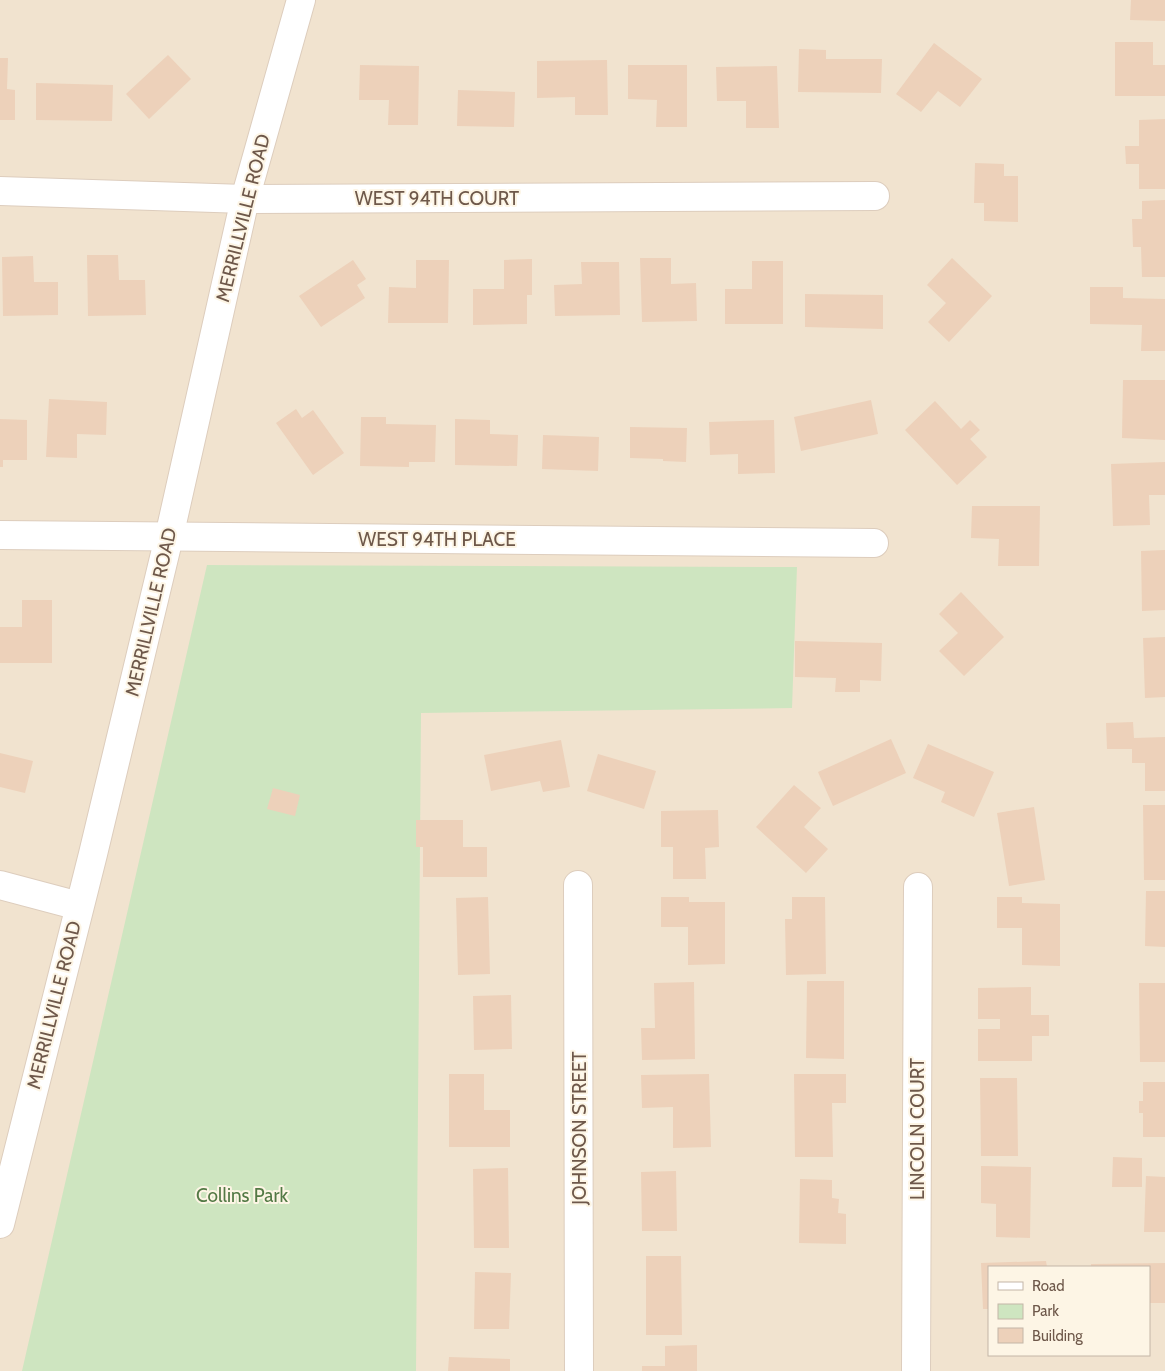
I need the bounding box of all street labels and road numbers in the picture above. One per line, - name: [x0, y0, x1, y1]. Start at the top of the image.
- street label: MERRILLVILLE ROAD: [211, 131, 275, 304]
- street label: WEST 94TH COURT: [355, 187, 519, 210]
- street label: MERRILLVILLE ROAD: [120, 525, 182, 699]
- street label: WEST 94TH PLACE: [358, 528, 516, 551]
- street label: MERRILLVILLE ROAD: [22, 918, 86, 1091]
- street label: JOHNSON STREET: [568, 1051, 591, 1206]
- street label: LINCOLN COURT: [906, 1058, 929, 1200]

